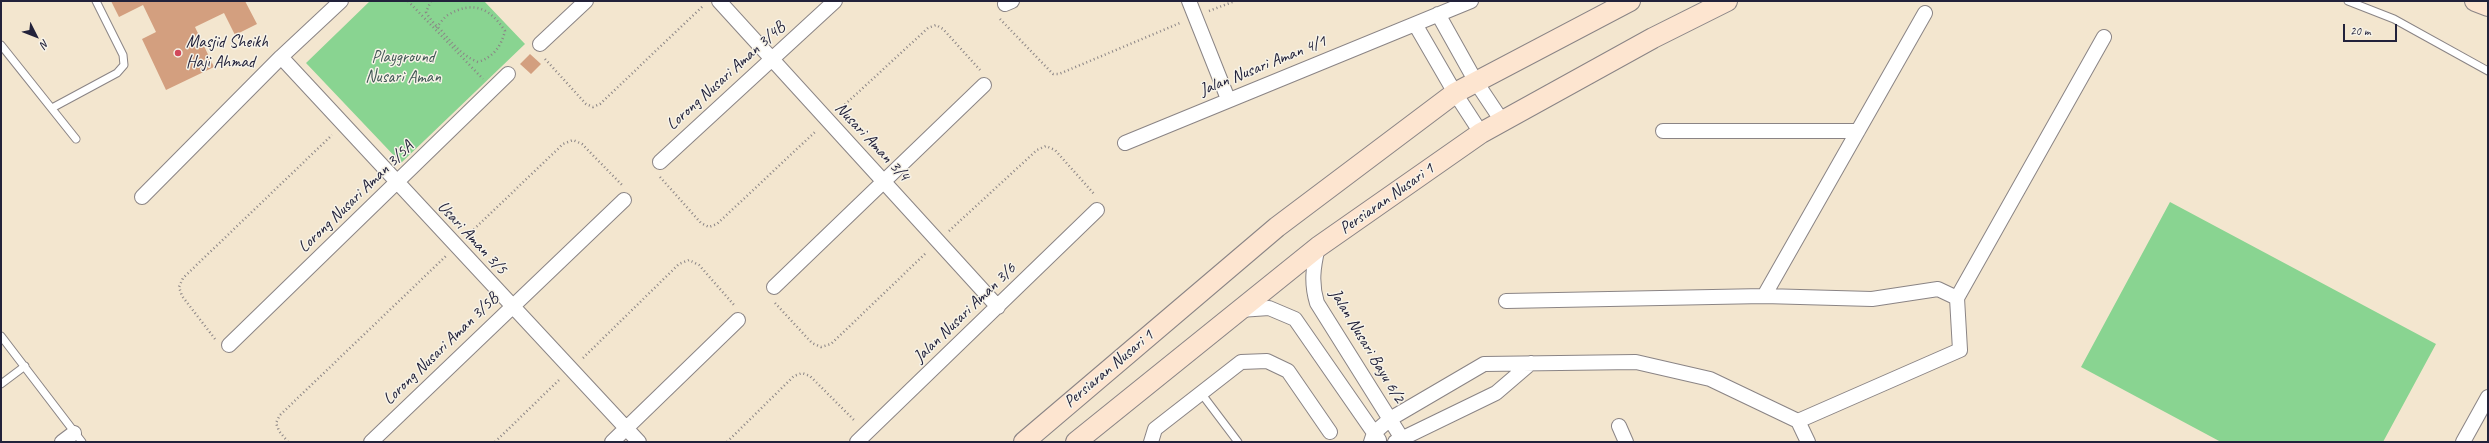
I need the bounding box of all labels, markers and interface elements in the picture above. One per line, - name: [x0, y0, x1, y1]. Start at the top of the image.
- north arrow: [16, 16, 56, 56]
- scale bar: [2345, 16, 2399, 42]
- street label: Lorong Nusari Aman 3/4B: [662, 17, 790, 135]
- text: 20 m: [2350, 23, 2370, 39]
- street label: Jalan Nusari Aman 4/1: [1197, 31, 1329, 101]
- place label: Masjid Sheikh Haji Ahmad: [186, 33, 268, 73]
- text: N: [37, 37, 52, 51]
- marker: Masjid Sheikh Haji Ahmad: [173, 48, 183, 58]
- park label: Playground Nusari Aman: [365, 48, 441, 88]
- street label: Nusari Aman 3/4: [830, 98, 914, 186]
- street label: Lorong Nusari Aman 3/5A: [294, 137, 418, 257]
- street label: Persiaran Nusari 1: [1336, 159, 1438, 239]
- street label: Usari Aman 3/5: [433, 197, 511, 279]
- street label: Jalan Nusari Aman 3/6: [910, 259, 1020, 367]
- street label: Jalan Nusari Bayu 6/2: [1325, 285, 1409, 407]
- street label: Lorong Nusari Aman 3/5B: [379, 289, 503, 409]
- street label: Persiaran Nusari 1: [1060, 326, 1158, 412]

